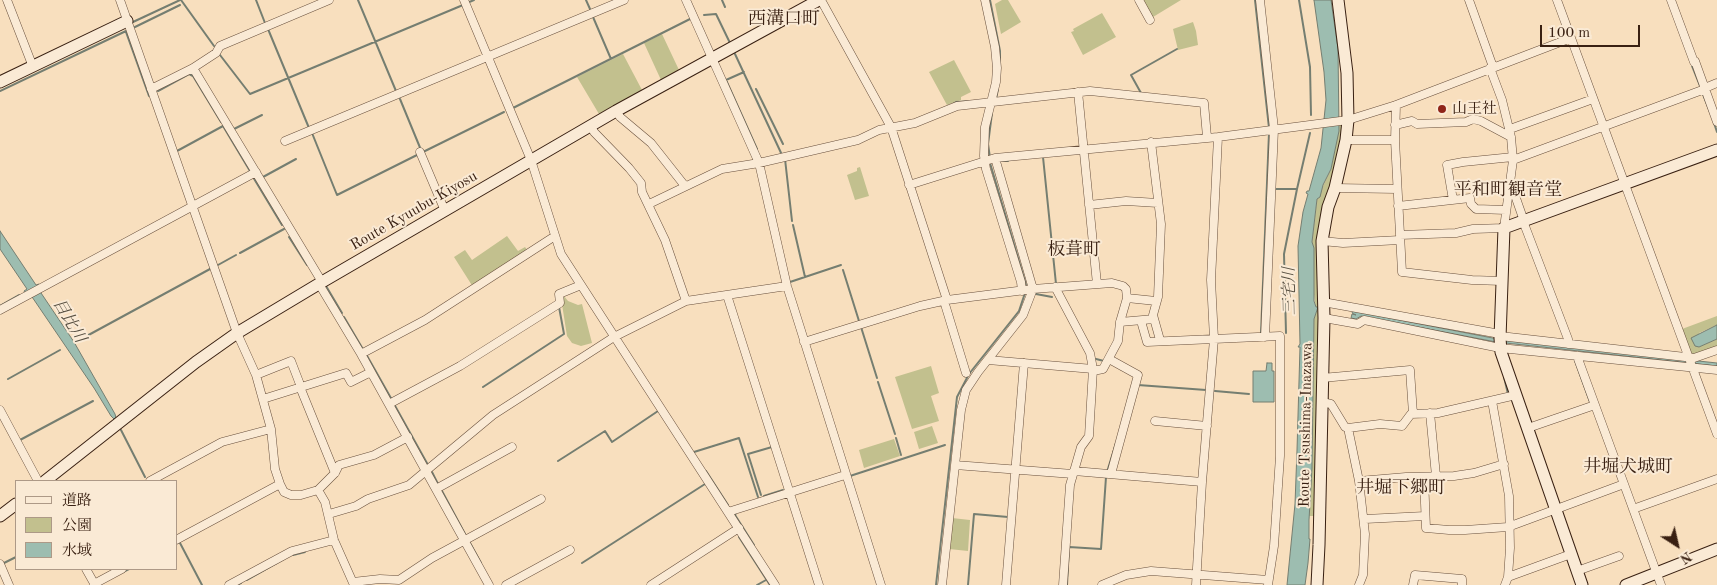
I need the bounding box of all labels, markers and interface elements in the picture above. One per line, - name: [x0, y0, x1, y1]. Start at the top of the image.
- district label: 西溝口町: [748, 8, 820, 30]
- scale bar: [1542, 15, 1642, 47]
- text: 100 m: [1548, 26, 1590, 41]
- place label: 山王社: [1452, 100, 1497, 118]
- marker: 山王社: [1436, 103, 1448, 115]
- street label: Route Kyuubu-Kiyosu: [347, 167, 481, 255]
- district label: 平和町観音堂: [1454, 179, 1562, 201]
- district label: 板葺町: [1047, 239, 1101, 261]
- water label: 三宅川: [1280, 267, 1300, 315]
- water label: 目比川: [48, 295, 90, 347]
- street label: Route Tsushima-Inazawa: [1296, 342, 1316, 508]
- district label: 井堀犬城町: [1583, 456, 1673, 478]
- district label: 井堀下郷町: [1356, 477, 1446, 499]
- legend: [15, 480, 178, 570]
- text: 道路: [62, 494, 92, 509]
- text: 公園: [62, 519, 92, 534]
- north arrow: [1652, 520, 1702, 570]
- text: 水域: [62, 544, 92, 559]
- text: N: [1677, 548, 1694, 566]

